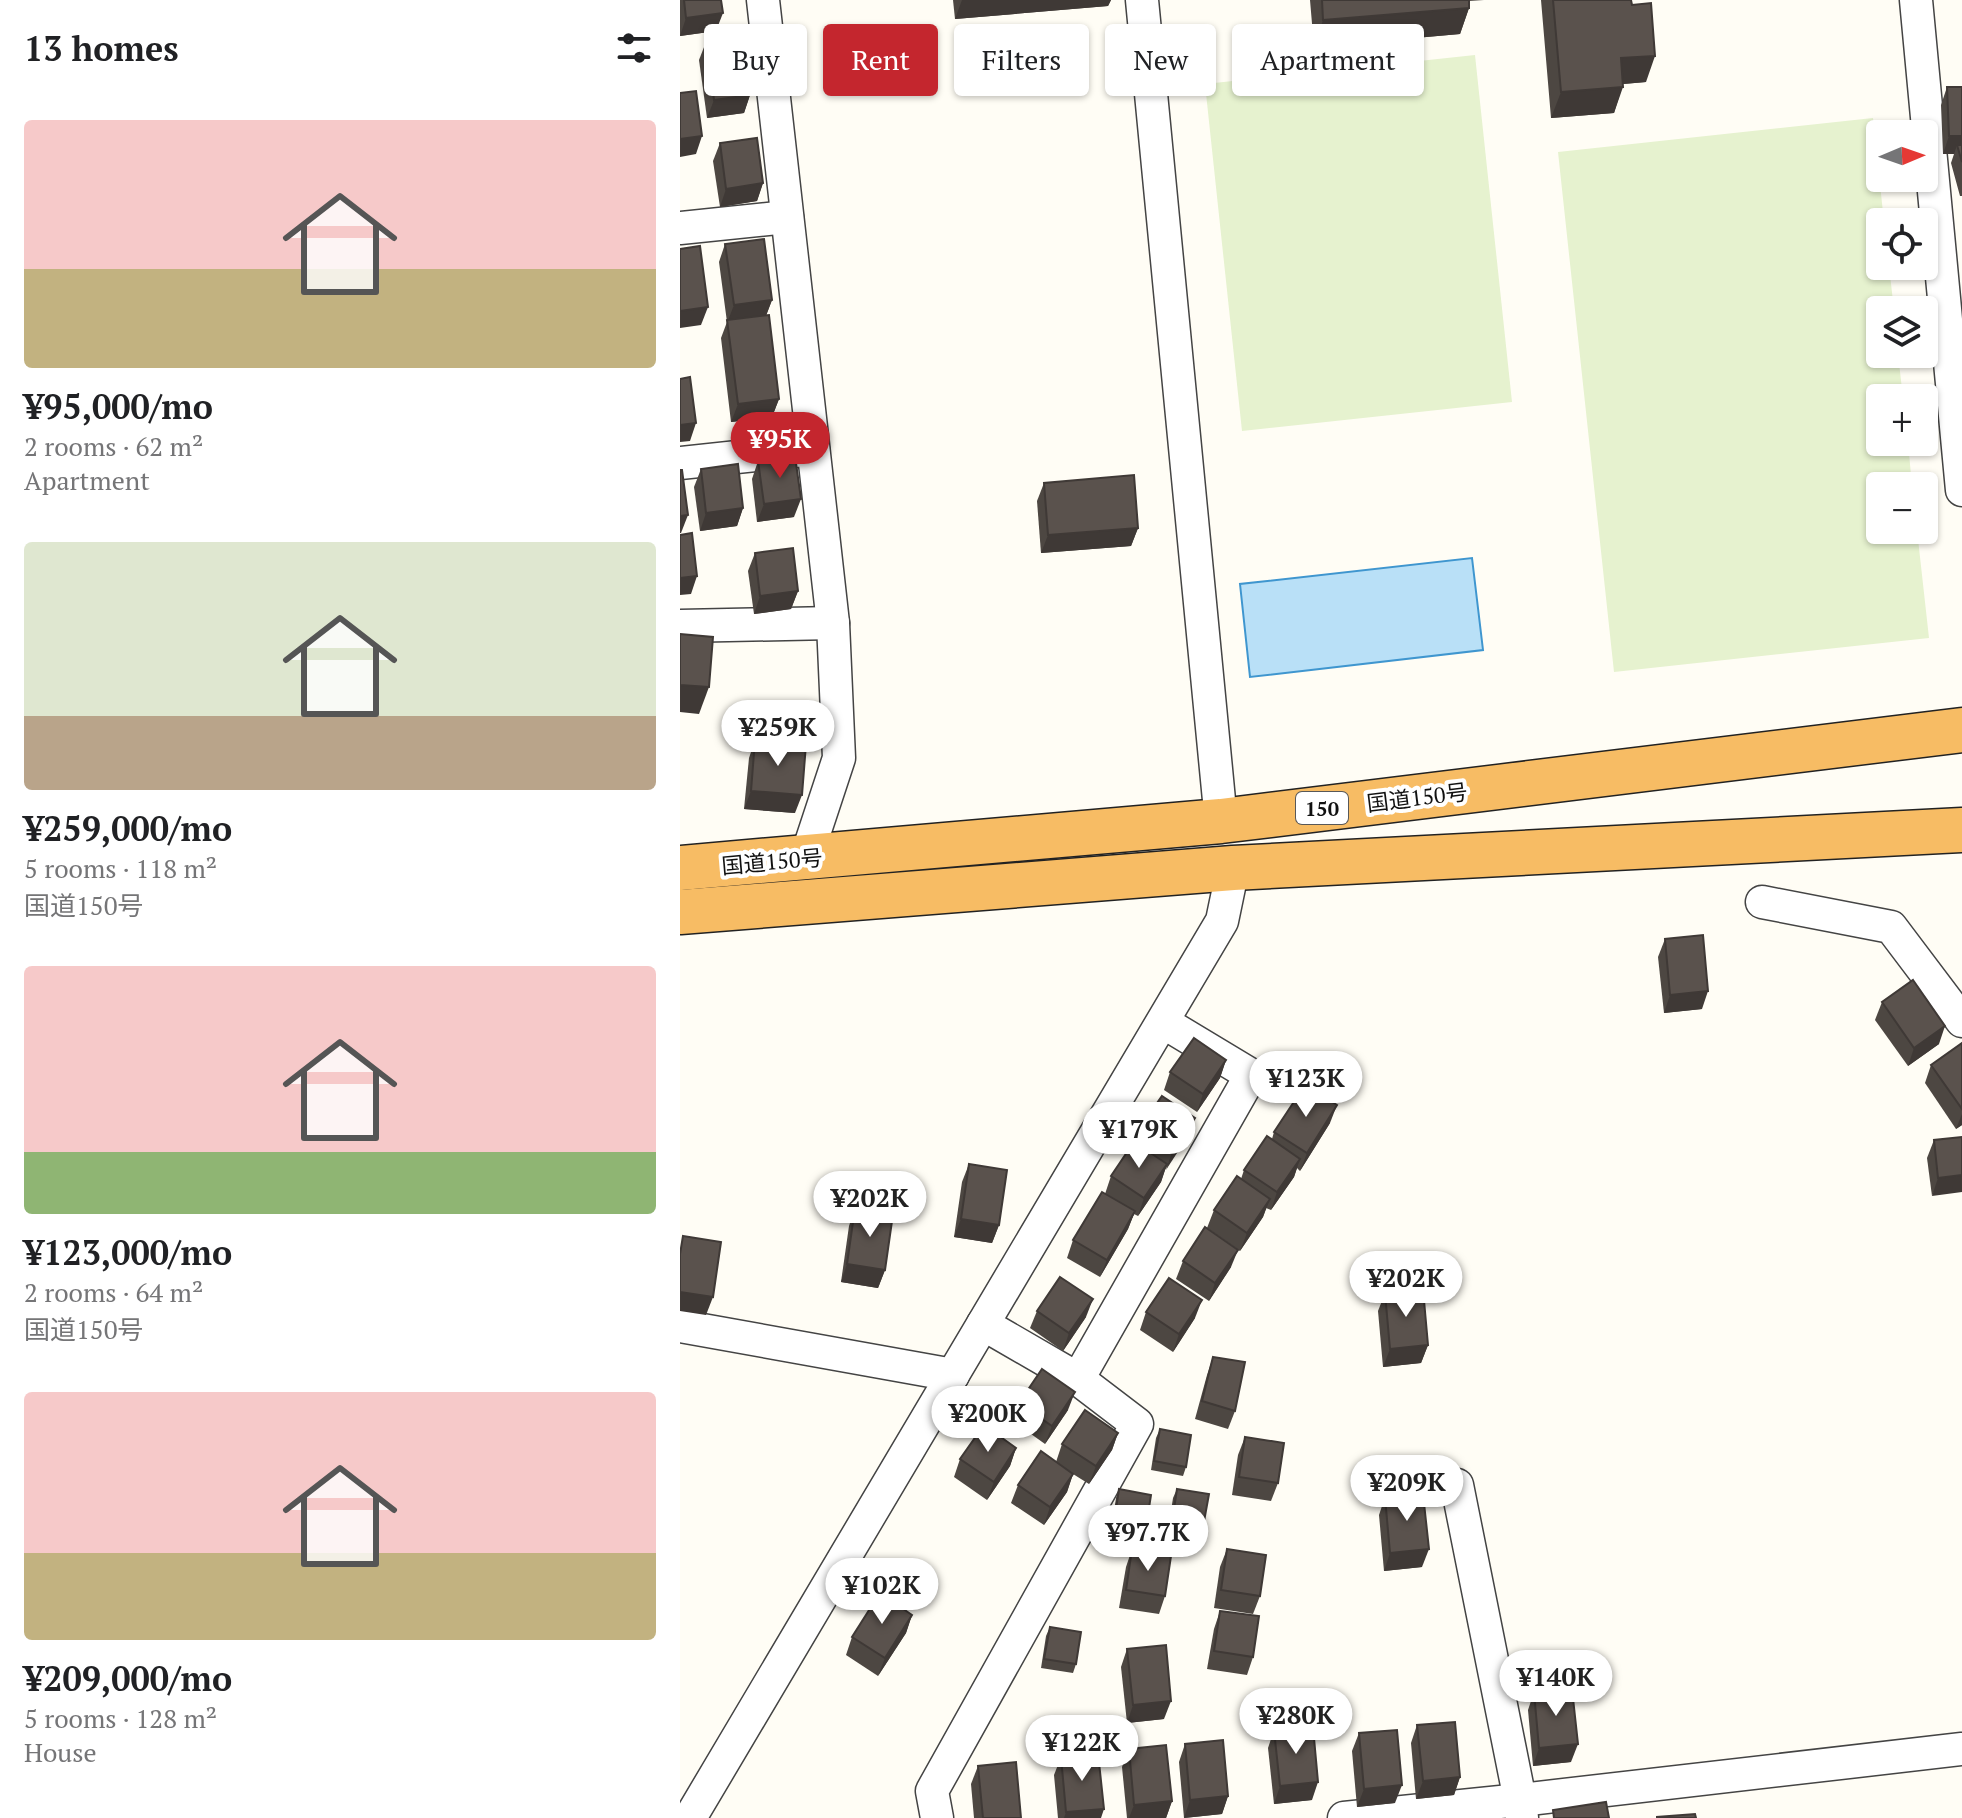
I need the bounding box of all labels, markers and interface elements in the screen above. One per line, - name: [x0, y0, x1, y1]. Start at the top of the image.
- chip: Buy: [704, 24, 807, 96]
- chip: Rent: [823, 24, 938, 96]
- chip: Filters: [954, 24, 1089, 96]
- chip: New: [1105, 24, 1216, 96]
- chip: Apartment: [1232, 24, 1424, 96]
- text: 13 homes: [24, 26, 179, 71]
- icon: filters: [612, 26, 656, 70]
- north arrow: [1866, 120, 1938, 192]
- map controls: [1866, 120, 1938, 544]
- icon: home: [268, 172, 412, 316]
- button: locate: [1866, 208, 1938, 280]
- button: layers: [1866, 296, 1938, 368]
- text: ¥95,000/mo: [24, 384, 213, 429]
- button: +: [1866, 384, 1938, 456]
- pin: ¥95K: [733, 412, 827, 480]
- text: ¥95K: [749, 421, 811, 455]
- text: 2 rooms · 62 m²: [24, 429, 203, 463]
- text: Apartment: [24, 463, 150, 497]
- button: −: [1866, 472, 1938, 544]
- icon: home: [268, 594, 412, 738]
- pin: ¥259K: [722, 700, 834, 768]
- text: ¥259K: [739, 709, 817, 743]
- street label: 国道150号: [1365, 776, 1469, 818]
- road number: 150: [1296, 792, 1348, 824]
- text: ¥259,000/mo: [24, 806, 232, 851]
- street label: 国道150号: [720, 842, 824, 880]
- text: 5 rooms · 118 m²: [24, 851, 217, 885]
- text: 国道150号: [24, 888, 144, 922]
- icon: home: [268, 1018, 412, 1162]
- pin: ¥123K: [1250, 1051, 1362, 1119]
- text: ¥123K: [1267, 1060, 1345, 1094]
- pin: ¥179K: [1083, 1102, 1195, 1170]
- text: ¥179K: [1100, 1111, 1178, 1145]
- pin: ¥202K: [814, 1171, 926, 1239]
- text: ¥202K: [831, 1180, 909, 1214]
- text: ¥123,000/mo: [24, 1230, 232, 1275]
- pin: ¥202K: [1350, 1251, 1462, 1319]
- text: ¥202K: [1367, 1260, 1445, 1294]
- text: 2 rooms · 64 m²: [24, 1275, 203, 1309]
- text: 国道150号: [24, 1312, 144, 1346]
- pin: ¥200K: [932, 1386, 1044, 1454]
- text: ¥200K: [949, 1395, 1027, 1429]
- icon: home: [268, 1444, 412, 1588]
- pin: ¥209K: [1351, 1455, 1463, 1523]
- text: ¥209K: [1368, 1464, 1446, 1498]
- pin: ¥97.7K: [1083, 1505, 1213, 1573]
- text: ¥97.7K: [1106, 1514, 1190, 1548]
- pin: ¥102K: [826, 1558, 938, 1626]
- text: ¥102K: [843, 1567, 921, 1601]
- pin: ¥140K: [1500, 1650, 1612, 1718]
- text: ¥209,000/mo: [24, 1656, 232, 1701]
- text: ¥140K: [1517, 1659, 1595, 1693]
- pin: ¥280K: [1240, 1688, 1352, 1756]
- text: ¥280K: [1257, 1697, 1335, 1731]
- text: 5 rooms · 128 m²: [24, 1701, 217, 1735]
- pin: ¥122K: [1026, 1715, 1138, 1783]
- text: ¥122K: [1043, 1724, 1121, 1758]
- text: House: [24, 1735, 97, 1769]

